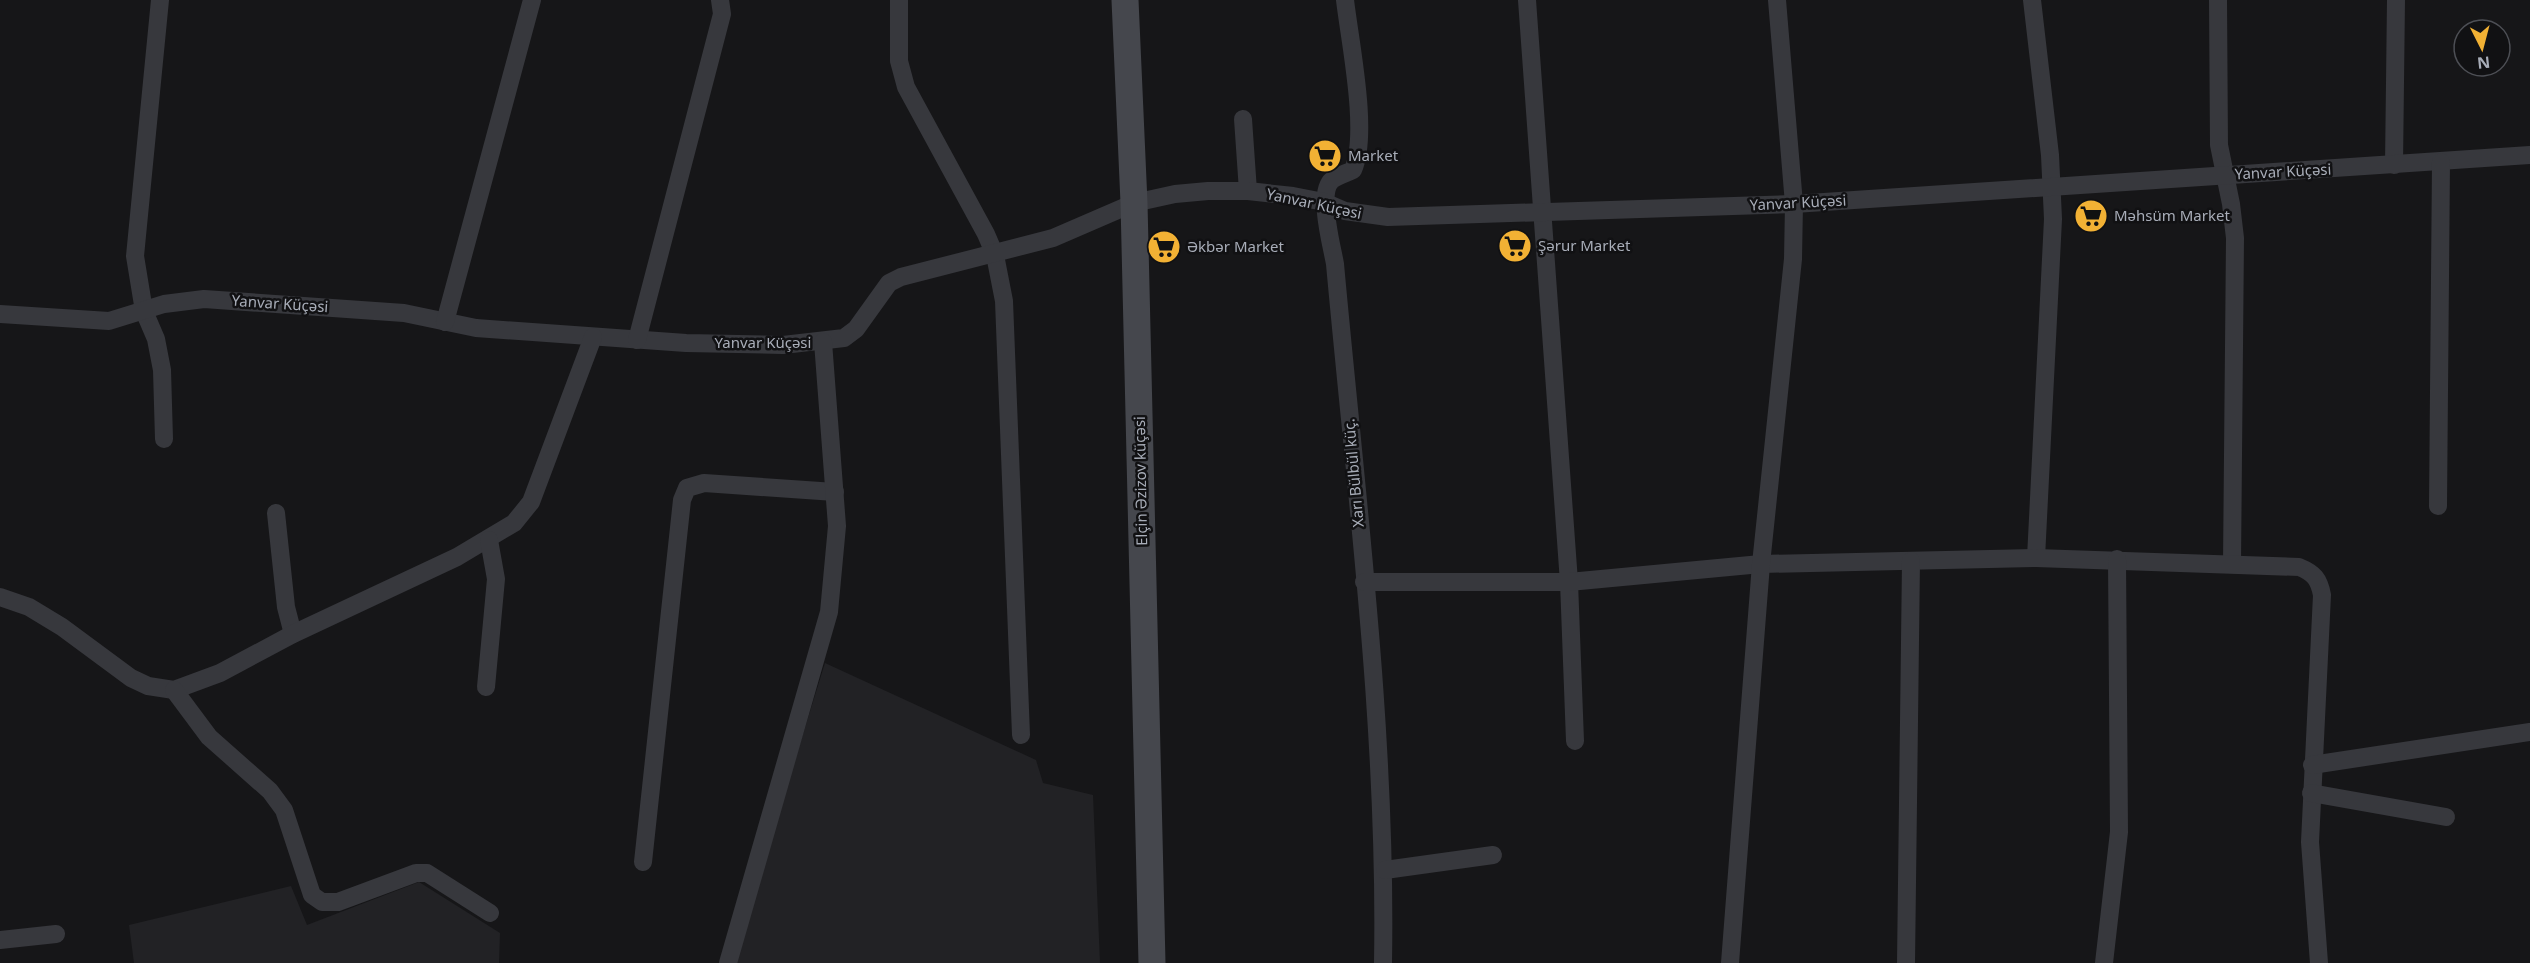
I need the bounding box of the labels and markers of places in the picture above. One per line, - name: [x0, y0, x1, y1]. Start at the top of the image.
- supermarket icon: Market: [1307, 138, 1343, 174]
- place label: Market: [1348, 145, 1399, 165]
- supermarket icon: Məhsüm Market: [2073, 198, 2109, 234]
- place label: Məhsüm Market: [2114, 205, 2230, 225]
- supermarket icon: Şərur Market: [1497, 228, 1533, 264]
- supermarket icon: Əkbər Market: [1146, 229, 1182, 265]
- place label: Şərur Market: [1538, 235, 1631, 255]
- place label: Əkbər Market: [1187, 236, 1285, 256]

